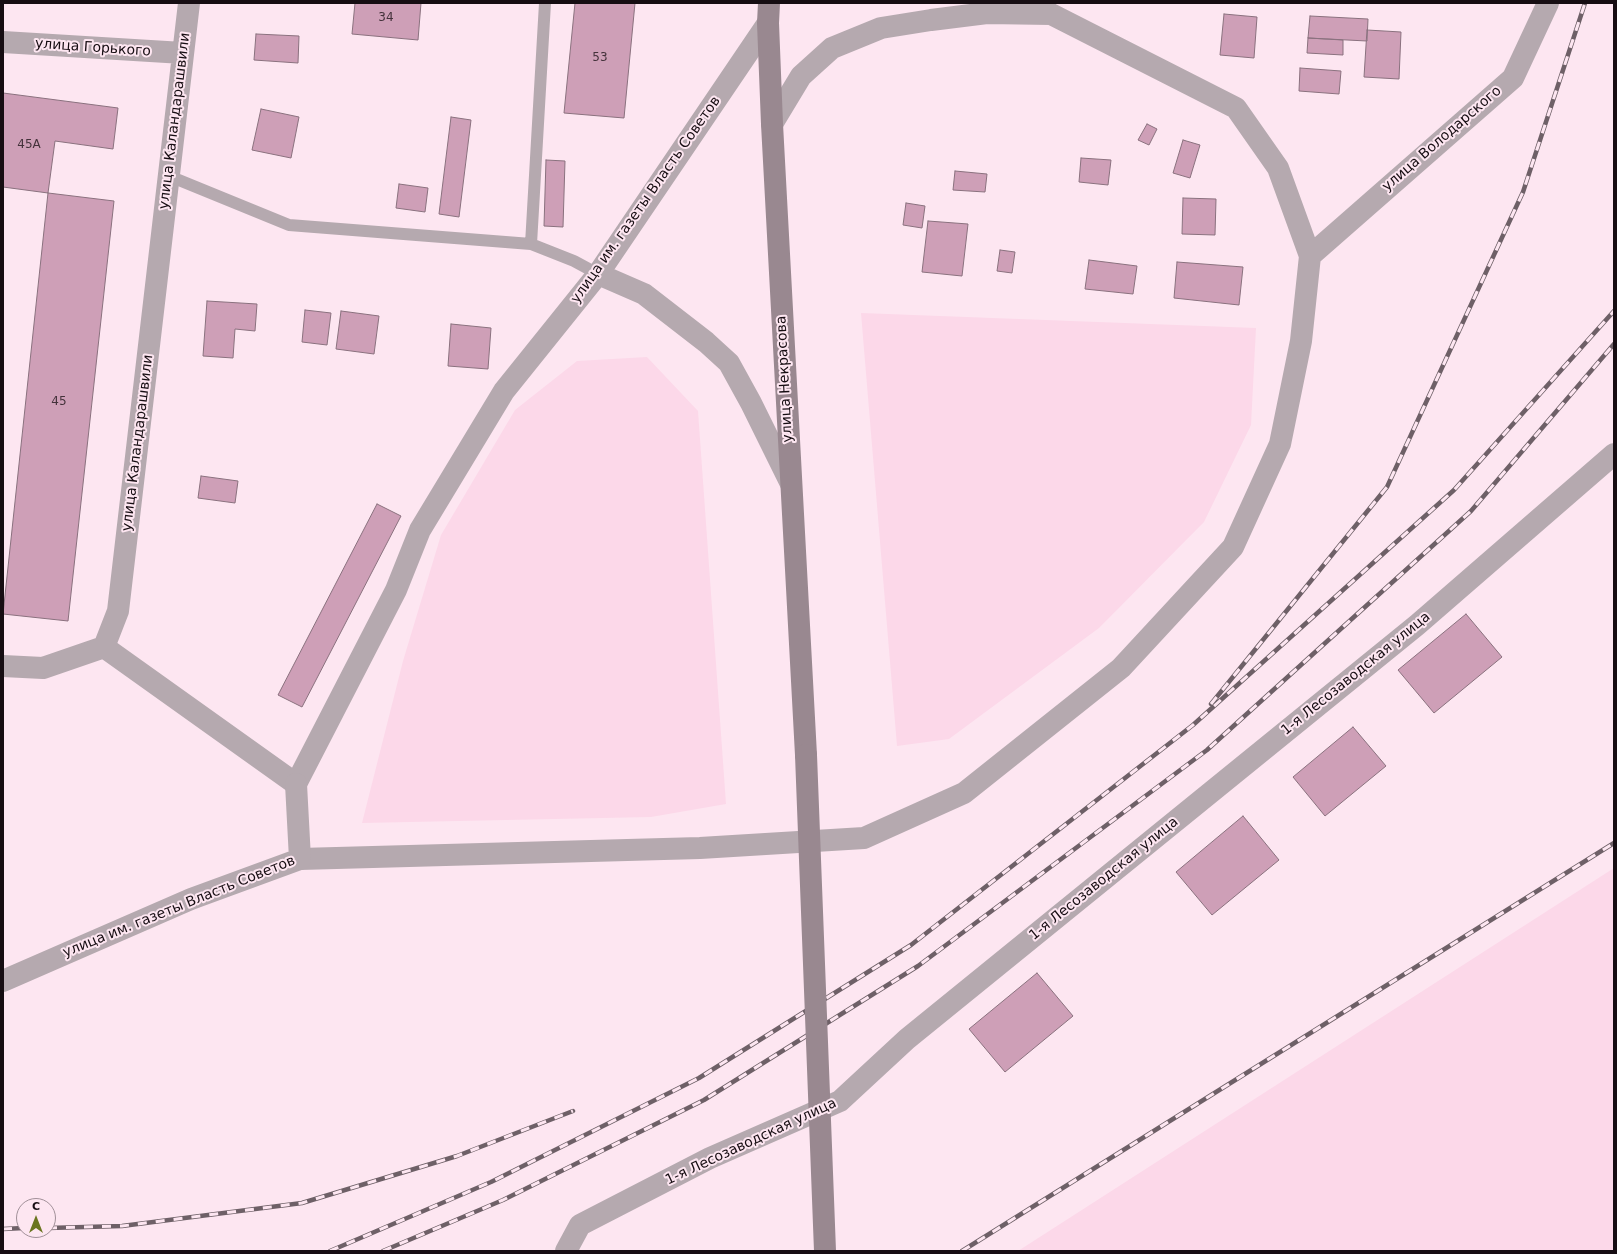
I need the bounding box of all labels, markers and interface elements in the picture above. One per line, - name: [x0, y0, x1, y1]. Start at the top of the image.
- house number: 34: [378, 11, 394, 25]
- street label: улица Каландарашвили: [156, 32, 194, 210]
- street label: улица Горького: [35, 36, 151, 60]
- house number: 53: [592, 51, 608, 65]
- street label: улица Володарского: [1379, 83, 1505, 195]
- street label: улица им. газеты Власть Советов: [568, 93, 724, 307]
- house number: 45А: [17, 138, 41, 152]
- street label: улица Некрасова: [773, 315, 797, 443]
- street label: улица Каландарашвили: [119, 354, 157, 532]
- house number: 45: [51, 395, 67, 409]
- street label: 1-я Лесозаводская улица: [1278, 609, 1434, 739]
- street label: 1-я Лесозаводская улица: [1026, 814, 1182, 944]
- street label: улица им. газеты Власть Советов: [60, 853, 298, 961]
- street label: 1-я Лесозаводская улица: [663, 1095, 839, 1189]
- north arrow: [16, 1198, 56, 1238]
- text: С: [32, 1200, 40, 1213]

